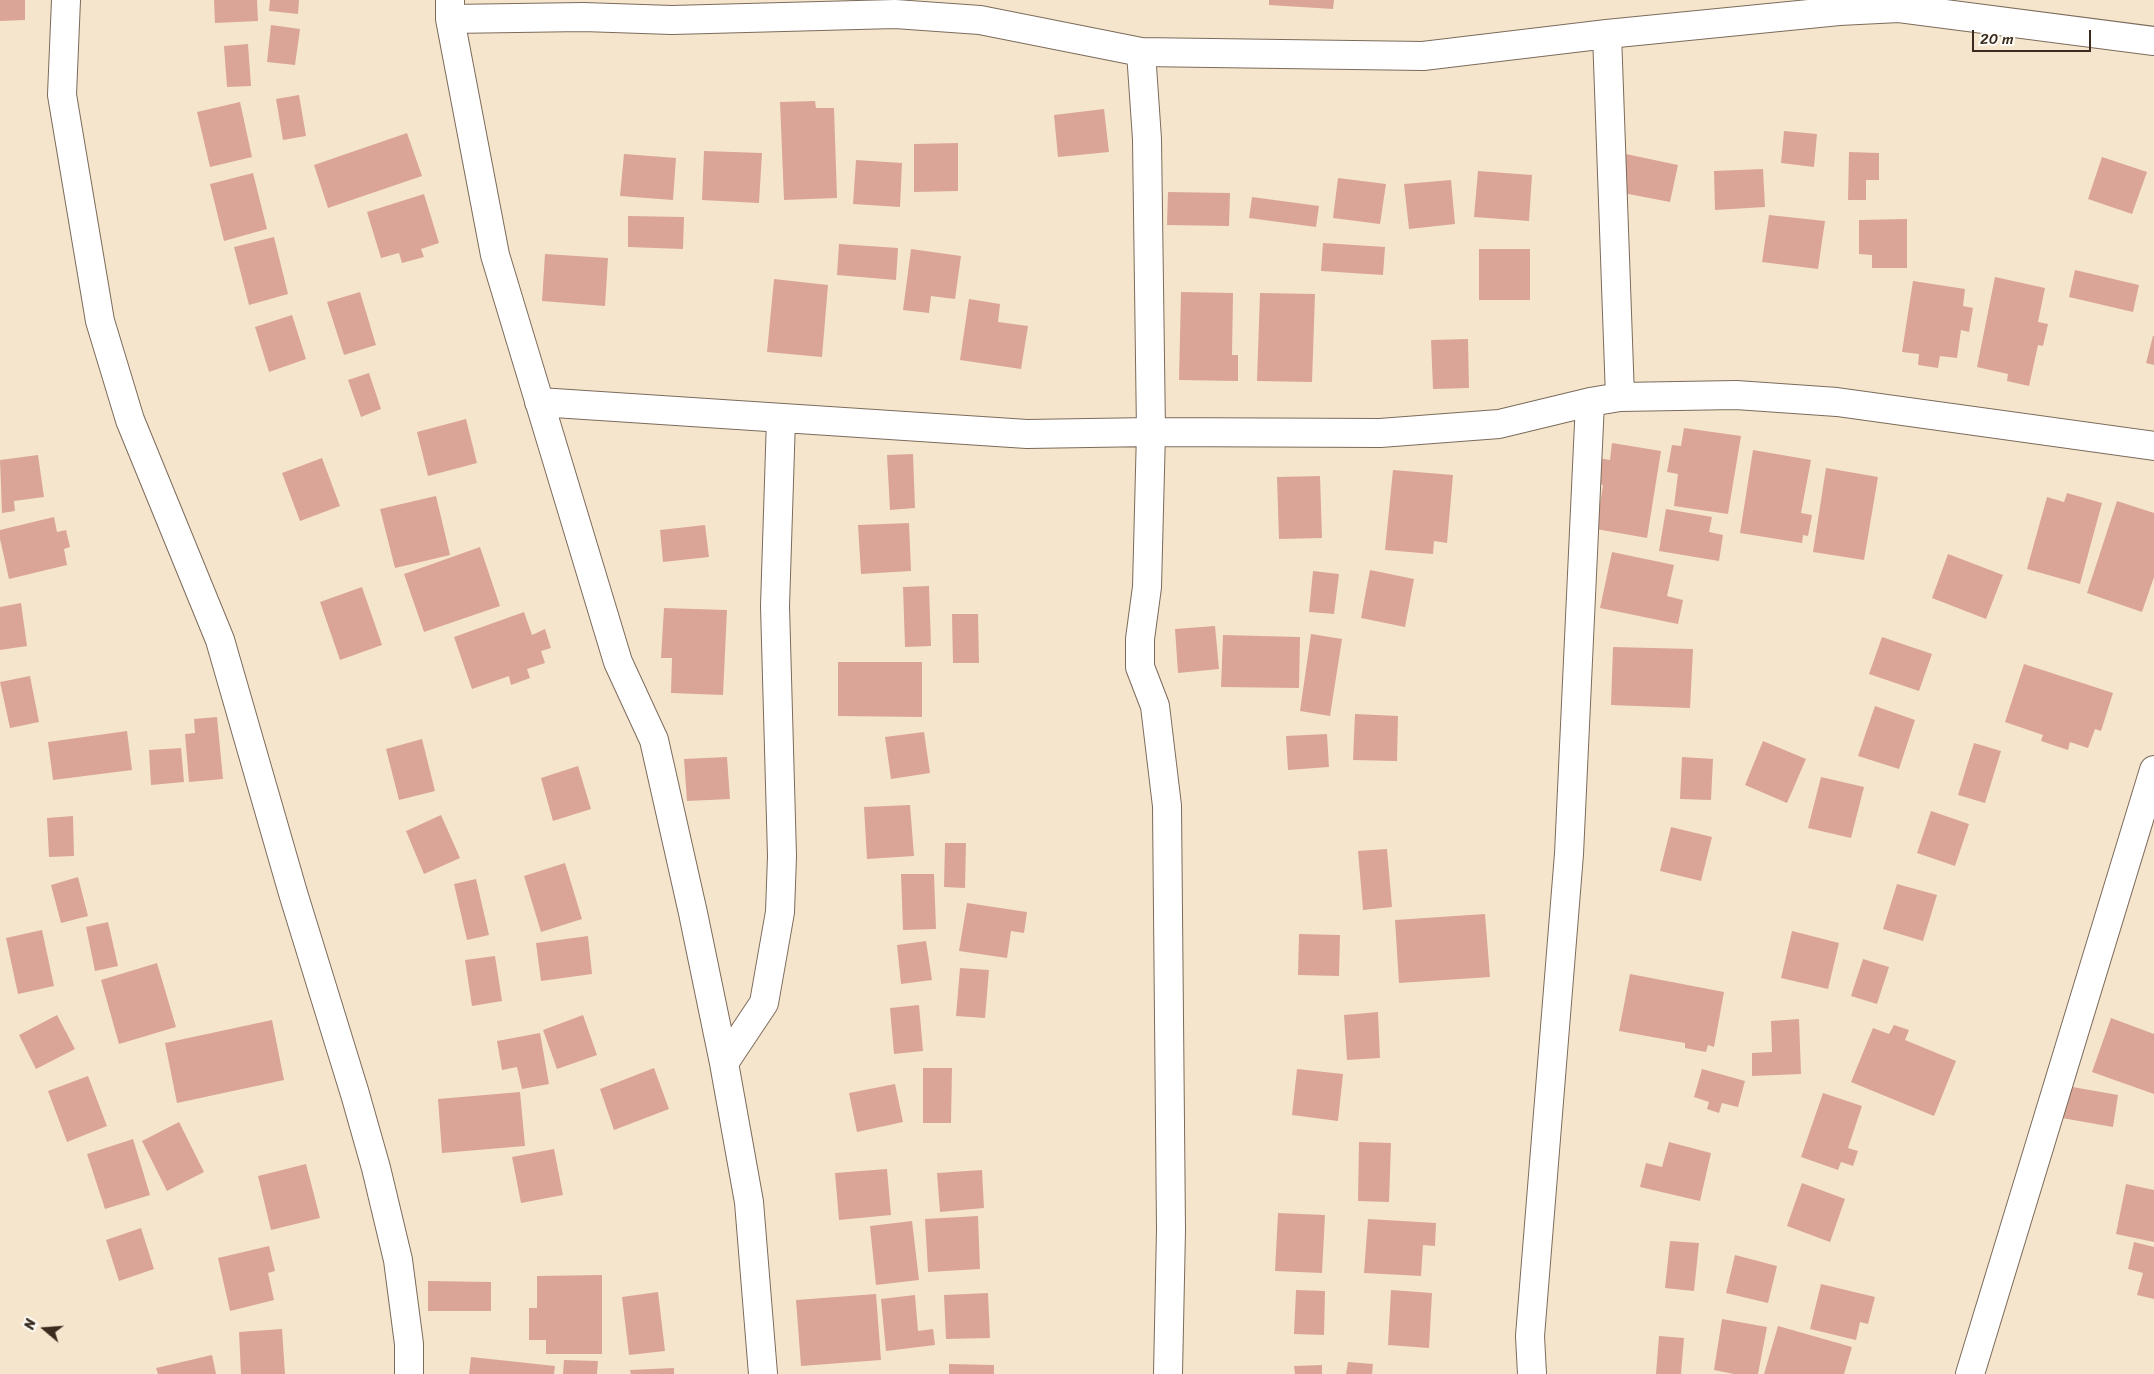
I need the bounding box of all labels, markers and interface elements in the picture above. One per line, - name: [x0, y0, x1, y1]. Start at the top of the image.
- scale bar: [1974, 20, 2093, 52]
- text: 20 m: [1980, 26, 2014, 52]
- north arrow: [20, 1304, 70, 1354]
- text: N: [17, 1316, 44, 1333]

